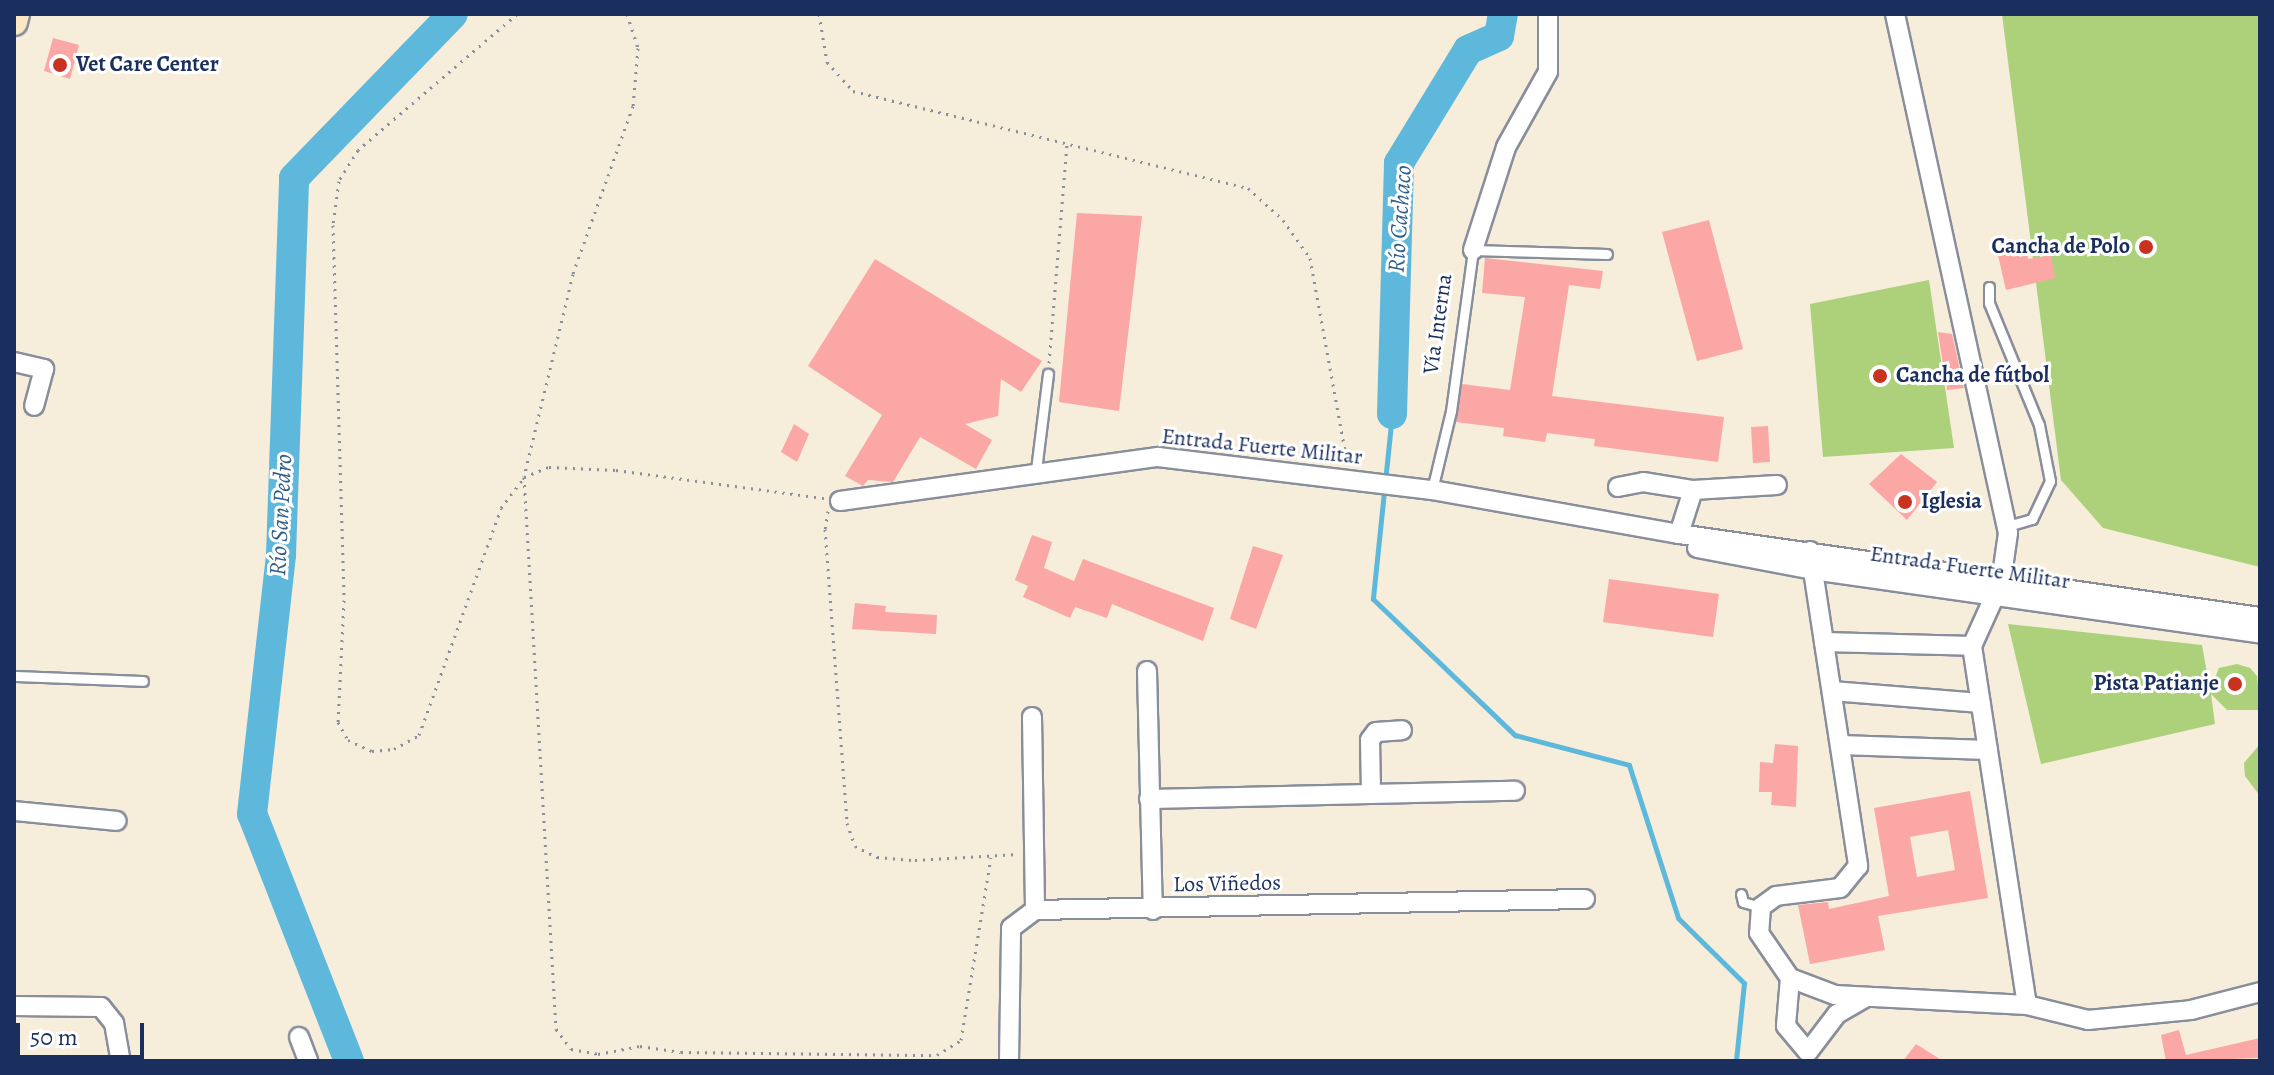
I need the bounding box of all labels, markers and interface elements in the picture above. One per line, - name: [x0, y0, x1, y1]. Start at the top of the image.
- place label: Vet Care Center: [76, 52, 219, 78]
- marker: Vet Care Center: [51, 56, 69, 74]
- water label: Río Cachaco: [1382, 164, 1418, 274]
- place label: Cancha de Polo: [1991, 234, 2130, 260]
- marker: Cancha de Polo: [2137, 238, 2155, 256]
- street label: Vía Interna: [1418, 272, 1458, 376]
- place label: Cancha de fútbol: [1896, 363, 2049, 389]
- marker: Cancha de fútbol: [1871, 367, 1889, 385]
- street label: Entrada Fuerte Militar: [1160, 423, 1364, 471]
- water label: Río San Pedro: [263, 453, 299, 577]
- place label: Iglesia: [1921, 489, 1982, 515]
- marker: Iglesia: [1896, 493, 1914, 511]
- street label: Entrada Fuerte Militar: [1868, 541, 2072, 595]
- place label: Pista Patianje: [2093, 671, 2219, 697]
- marker: Pista Patianje: [2226, 675, 2244, 693]
- street label: Los Viñedos: [1173, 870, 1281, 898]
- scale bar: [20, 1007, 148, 1057]
- text: 50 m: [30, 1021, 78, 1053]

